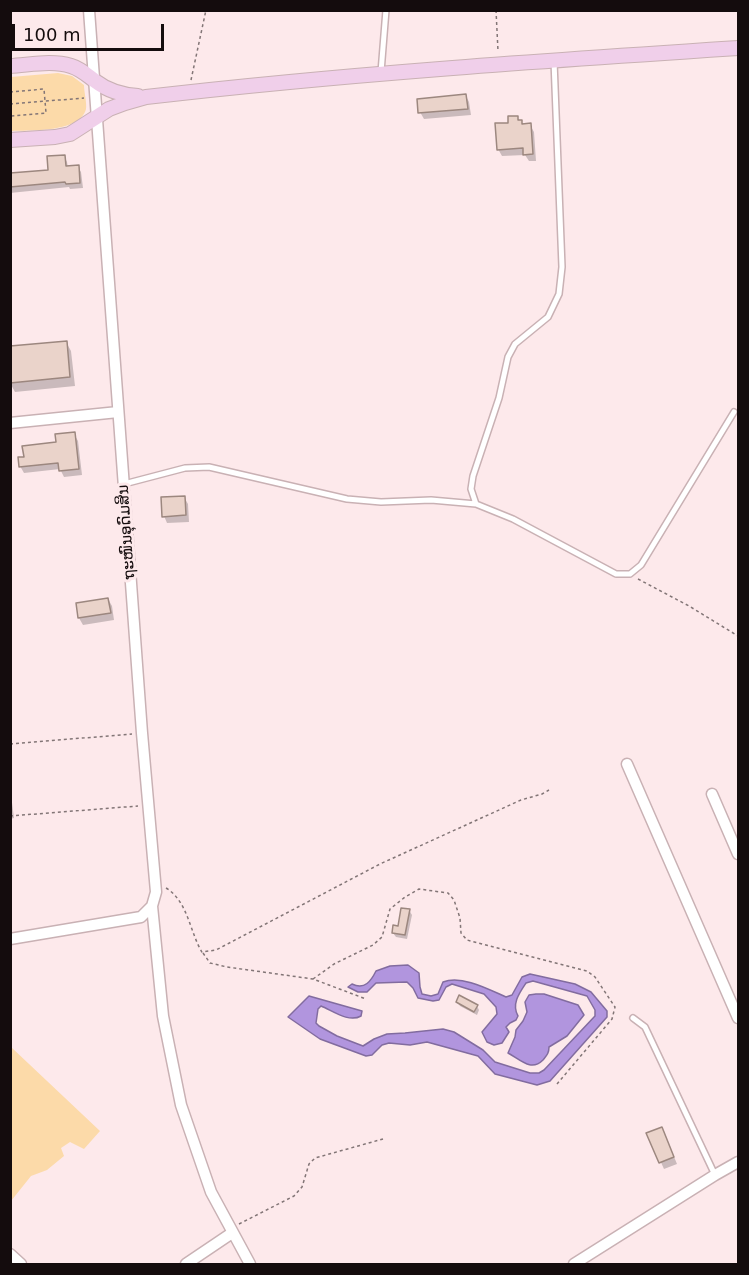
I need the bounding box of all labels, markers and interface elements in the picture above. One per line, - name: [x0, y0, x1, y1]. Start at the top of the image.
- scale bar: [15, 12, 166, 50]
- text: 100 m: [23, 24, 81, 45]
- street label: ຖະໜົນອຸດົມສິນ: [115, 484, 139, 580]

